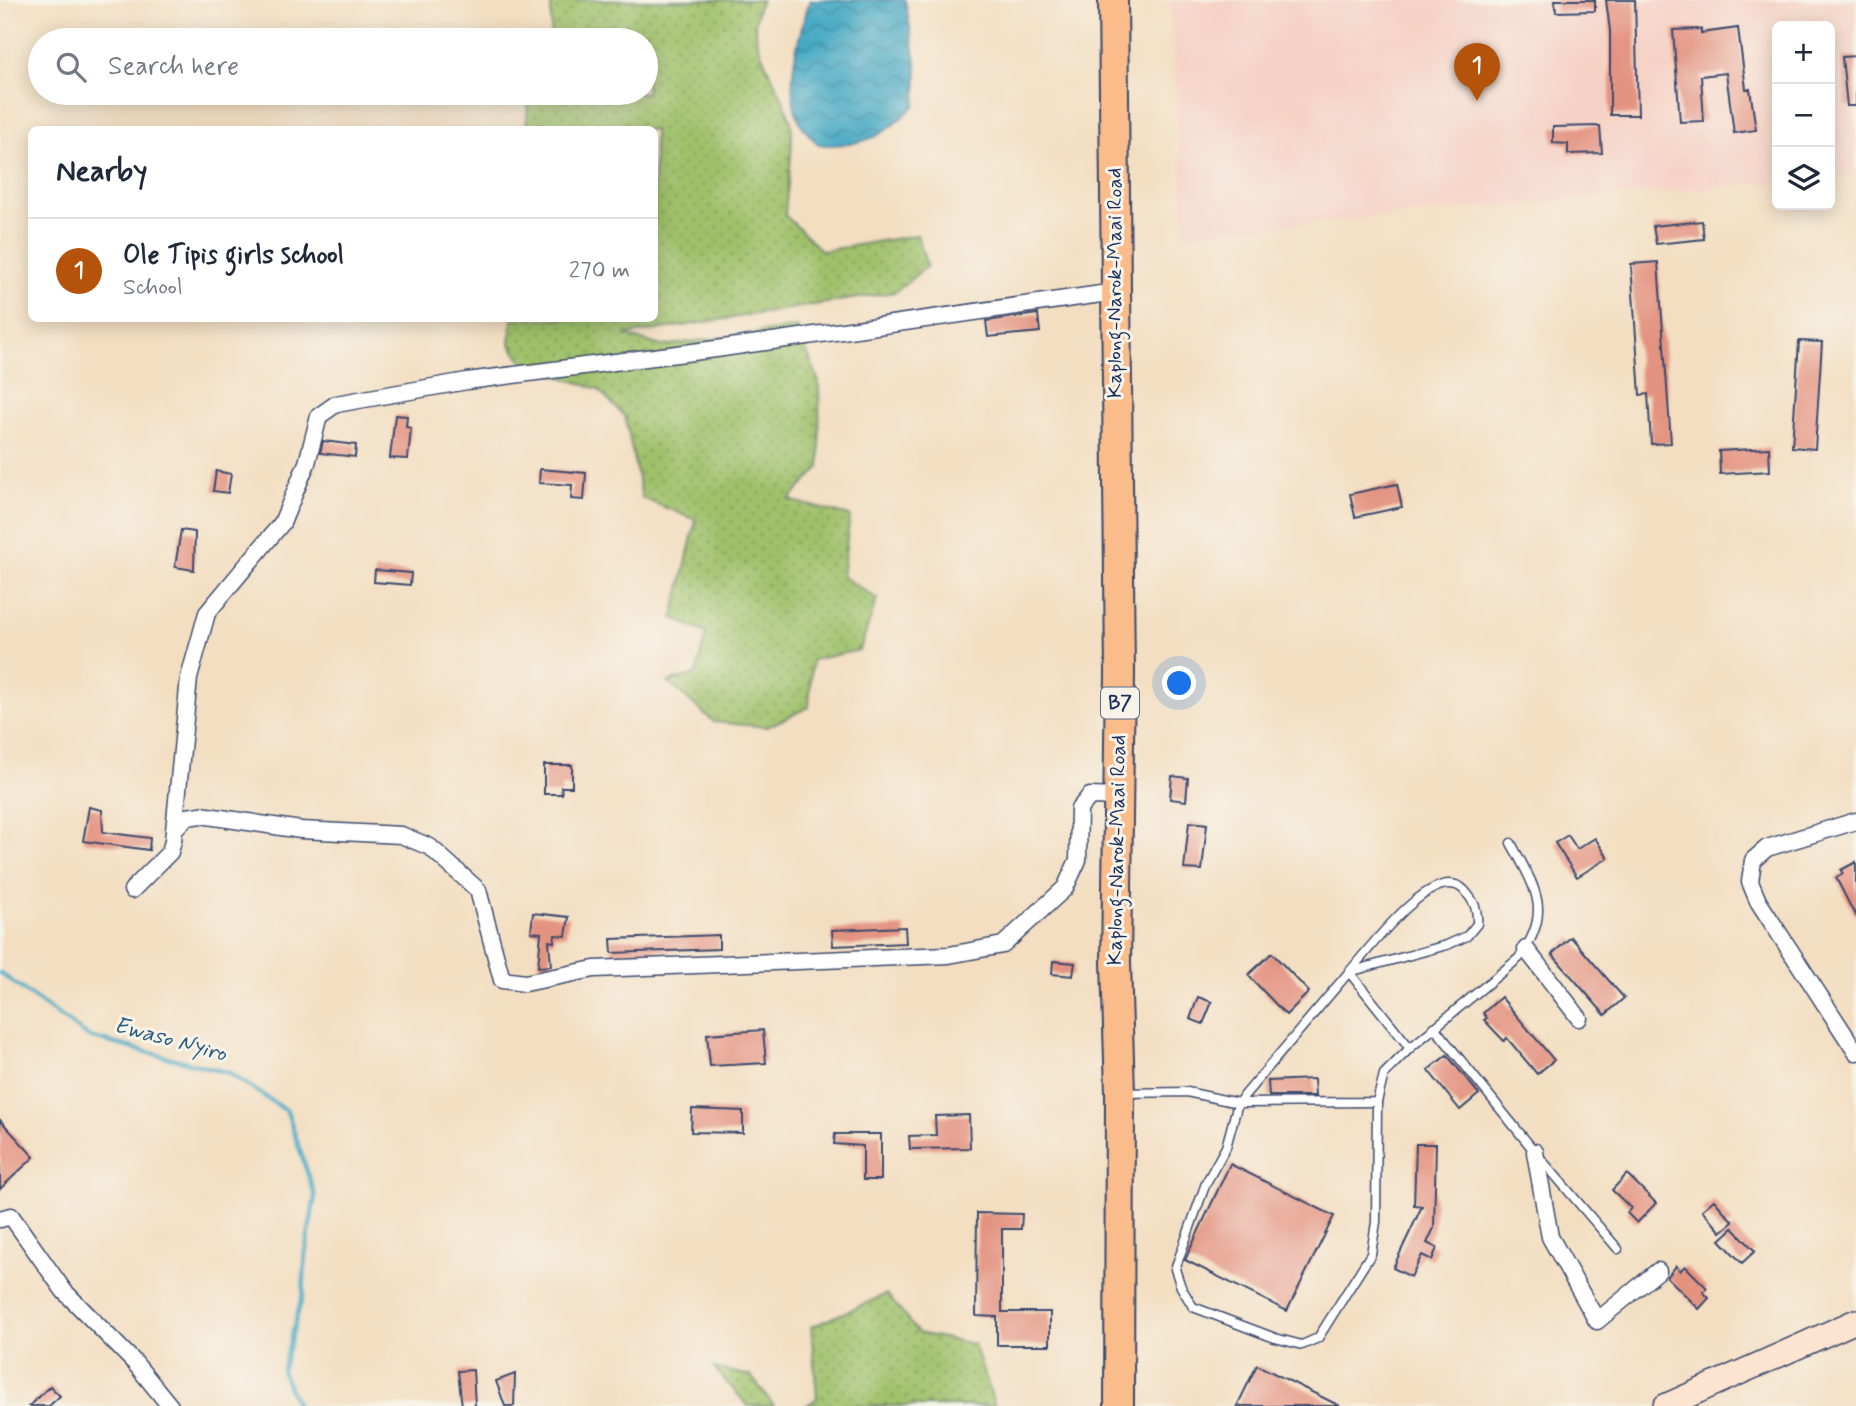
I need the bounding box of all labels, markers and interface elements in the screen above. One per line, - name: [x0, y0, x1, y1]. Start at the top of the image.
- map controls: [1772, 21, 1835, 210]
- button: +: [1772, 21, 1835, 84]
- search box: [28, 28, 658, 105]
- pin: 1: [1454, 43, 1500, 101]
- icon: search: [52, 48, 90, 86]
- text: Search here: [108, 50, 239, 84]
- button: −: [1772, 84, 1835, 147]
- button: layers: [1772, 147, 1835, 210]
- text: Nearby: [56, 152, 147, 191]
- street label: Kaplong-Narok-Maai Road: [1101, 168, 1131, 398]
- text: Ole Tipis girls school: [123, 239, 344, 273]
- text: 1: [74, 256, 84, 286]
- text: 270 m: [569, 256, 630, 286]
- text: School: [123, 273, 183, 303]
- your location: [1162, 666, 1196, 700]
- road number: B7: [1101, 688, 1139, 718]
- street label: Kaplong-Narok-Maai Road: [1101, 734, 1135, 966]
- water label: Ewaso Nyiro: [110, 1011, 230, 1070]

